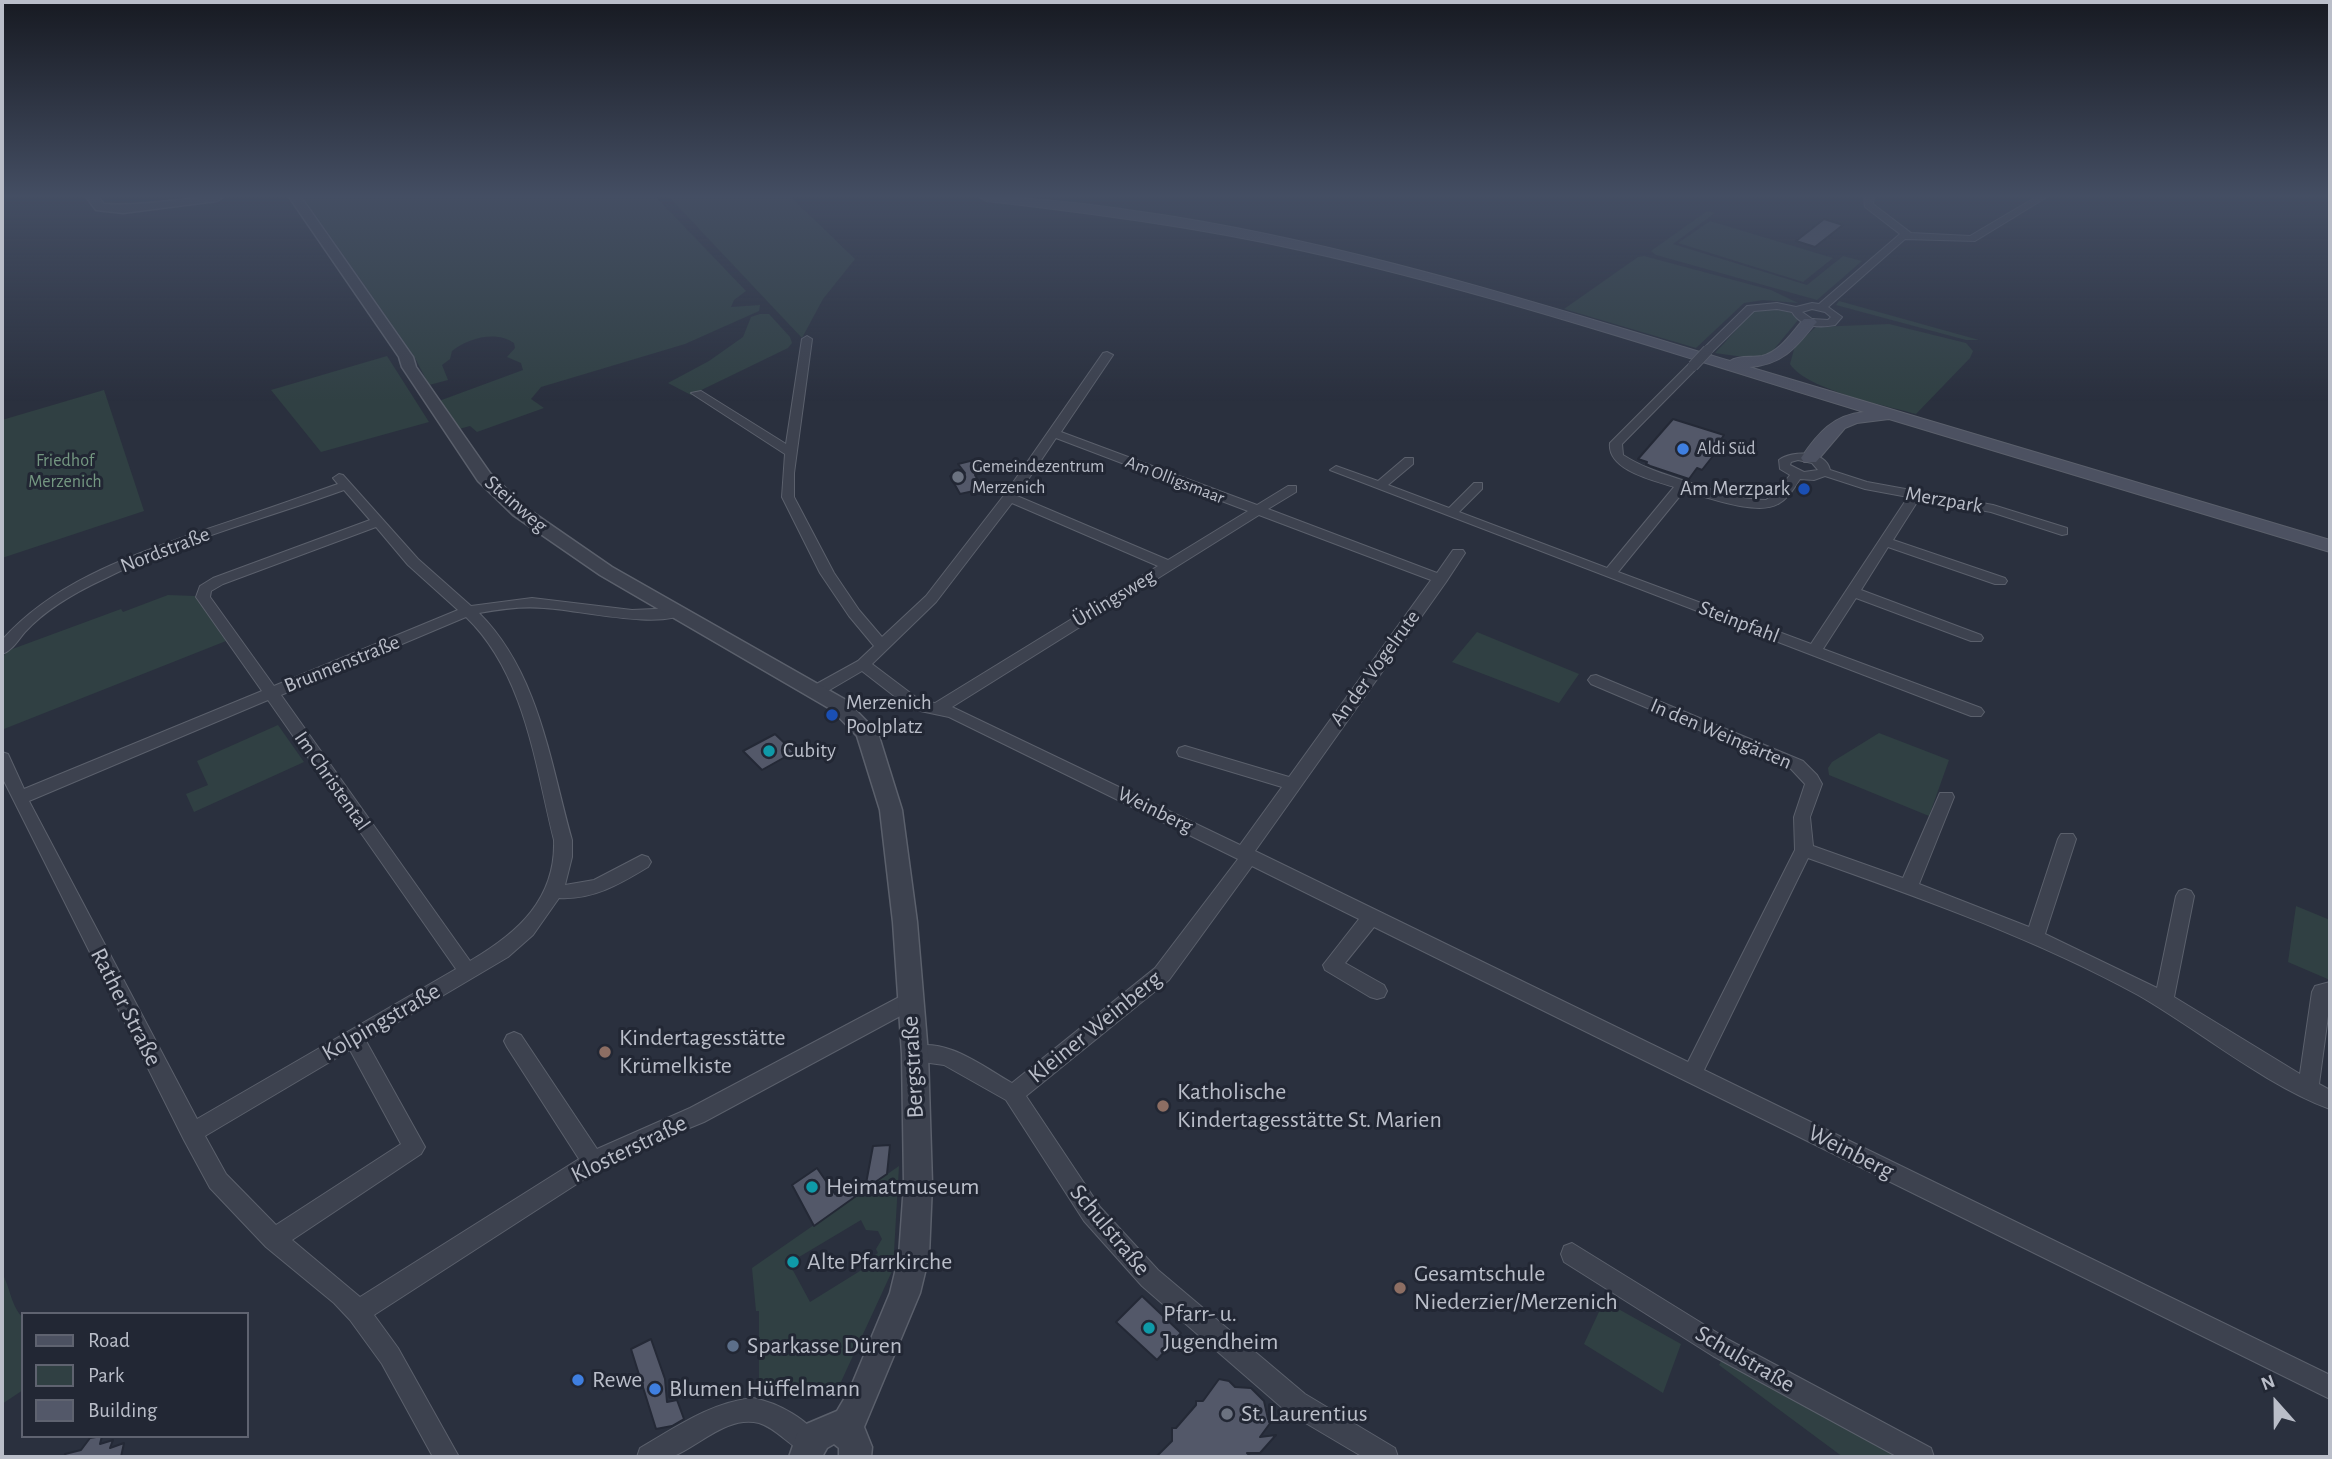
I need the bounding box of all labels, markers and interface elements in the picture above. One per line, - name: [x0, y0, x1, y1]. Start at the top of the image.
- place label: Aldi Süd: [1697, 438, 1755, 460]
- marker: Aldi Süd: [1675, 441, 1691, 457]
- park label: Friedhof Merzenich: [28, 450, 102, 492]
- street label: Am Olligsmaar: [1122, 451, 1228, 509]
- place label: Gemeindezentrum Merzenich: [972, 456, 1104, 498]
- marker: Gemeindezentrum Merzenich: [950, 469, 966, 485]
- street label: Steinweg: [479, 470, 553, 538]
- place label: Am Merzpark: [1680, 476, 1790, 502]
- marker: Am Merzpark: [1796, 481, 1812, 497]
- street label: Merzpark: [1903, 481, 1985, 519]
- street label: Nordstraße: [117, 521, 213, 579]
- street label: Ürlingsweg: [1068, 563, 1160, 633]
- street label: Steinpfahl: [1695, 595, 1783, 649]
- street label: An der Vogelrute: [1325, 605, 1425, 731]
- street label: Brunnenstraße: [281, 629, 403, 699]
- place label: Merzenich Poolplatz: [846, 690, 932, 740]
- street label: In den Weingärten: [1647, 693, 1795, 775]
- marker: Merzenich Poolplatz: [824, 707, 840, 723]
- street label: Im Christental: [289, 726, 375, 836]
- place label: Cubity: [783, 738, 836, 764]
- marker: Cubity: [761, 743, 777, 759]
- street label: Weinberg: [1113, 781, 1197, 839]
- street label: Rather Straße: [84, 943, 168, 1071]
- street label: Kleiner Weinberg: [1022, 964, 1168, 1090]
- street label: Kolpingstraße: [317, 977, 445, 1067]
- street label: Bergstraße: [896, 1015, 930, 1119]
- place label: Kindertagesstätte Krümelkiste: [619, 1024, 786, 1080]
- marker: Kindertagesstätte Krümelkiste: [597, 1044, 613, 1060]
- place label: Katholische Kindertagesstätte St. Marien: [1177, 1078, 1442, 1134]
- marker: Katholische Kindertagesstätte St. Marien: [1155, 1098, 1171, 1114]
- street label: Klosterstraße: [566, 1109, 692, 1189]
- street label: Weinberg: [1803, 1118, 1899, 1186]
- place label: Heimatmuseum: [826, 1173, 979, 1201]
- marker: Heimatmuseum: [804, 1179, 820, 1195]
- street label: Schulstraße: [1064, 1179, 1156, 1281]
- place label: Alte Pfarrkirche: [807, 1248, 952, 1276]
- marker: Alte Pfarrkirche: [785, 1254, 801, 1270]
- place label: Gesamtschule Niederzier/Merzenich: [1414, 1260, 1618, 1316]
- marker: Gesamtschule Niederzier/Merzenich: [1392, 1280, 1408, 1296]
- place label: Pfarr- u. Jugendheim: [1163, 1300, 1279, 1356]
- legend: [21, 1312, 248, 1438]
- street label: Schulstraße: [1690, 1319, 1800, 1399]
- marker: Pfarr- u. Jugendheim: [1141, 1320, 1157, 1336]
- text: Road: [88, 1330, 130, 1351]
- place label: Sparkasse Düren: [747, 1332, 902, 1360]
- marker: Sparkasse Düren: [725, 1338, 741, 1354]
- text: Park: [88, 1365, 124, 1386]
- place label: Rewe: [592, 1366, 642, 1394]
- north arrow: [2241, 1368, 2311, 1438]
- marker: Rewe: [570, 1372, 586, 1388]
- text: N: [2259, 1372, 2278, 1394]
- place label: Blumen Hüffelmann: [669, 1375, 860, 1403]
- marker: Blumen Hüffelmann: [647, 1381, 663, 1397]
- text: Building: [88, 1400, 157, 1421]
- place label: St. Laurentius: [1241, 1400, 1368, 1428]
- marker: St. Laurentius: [1219, 1406, 1235, 1422]

